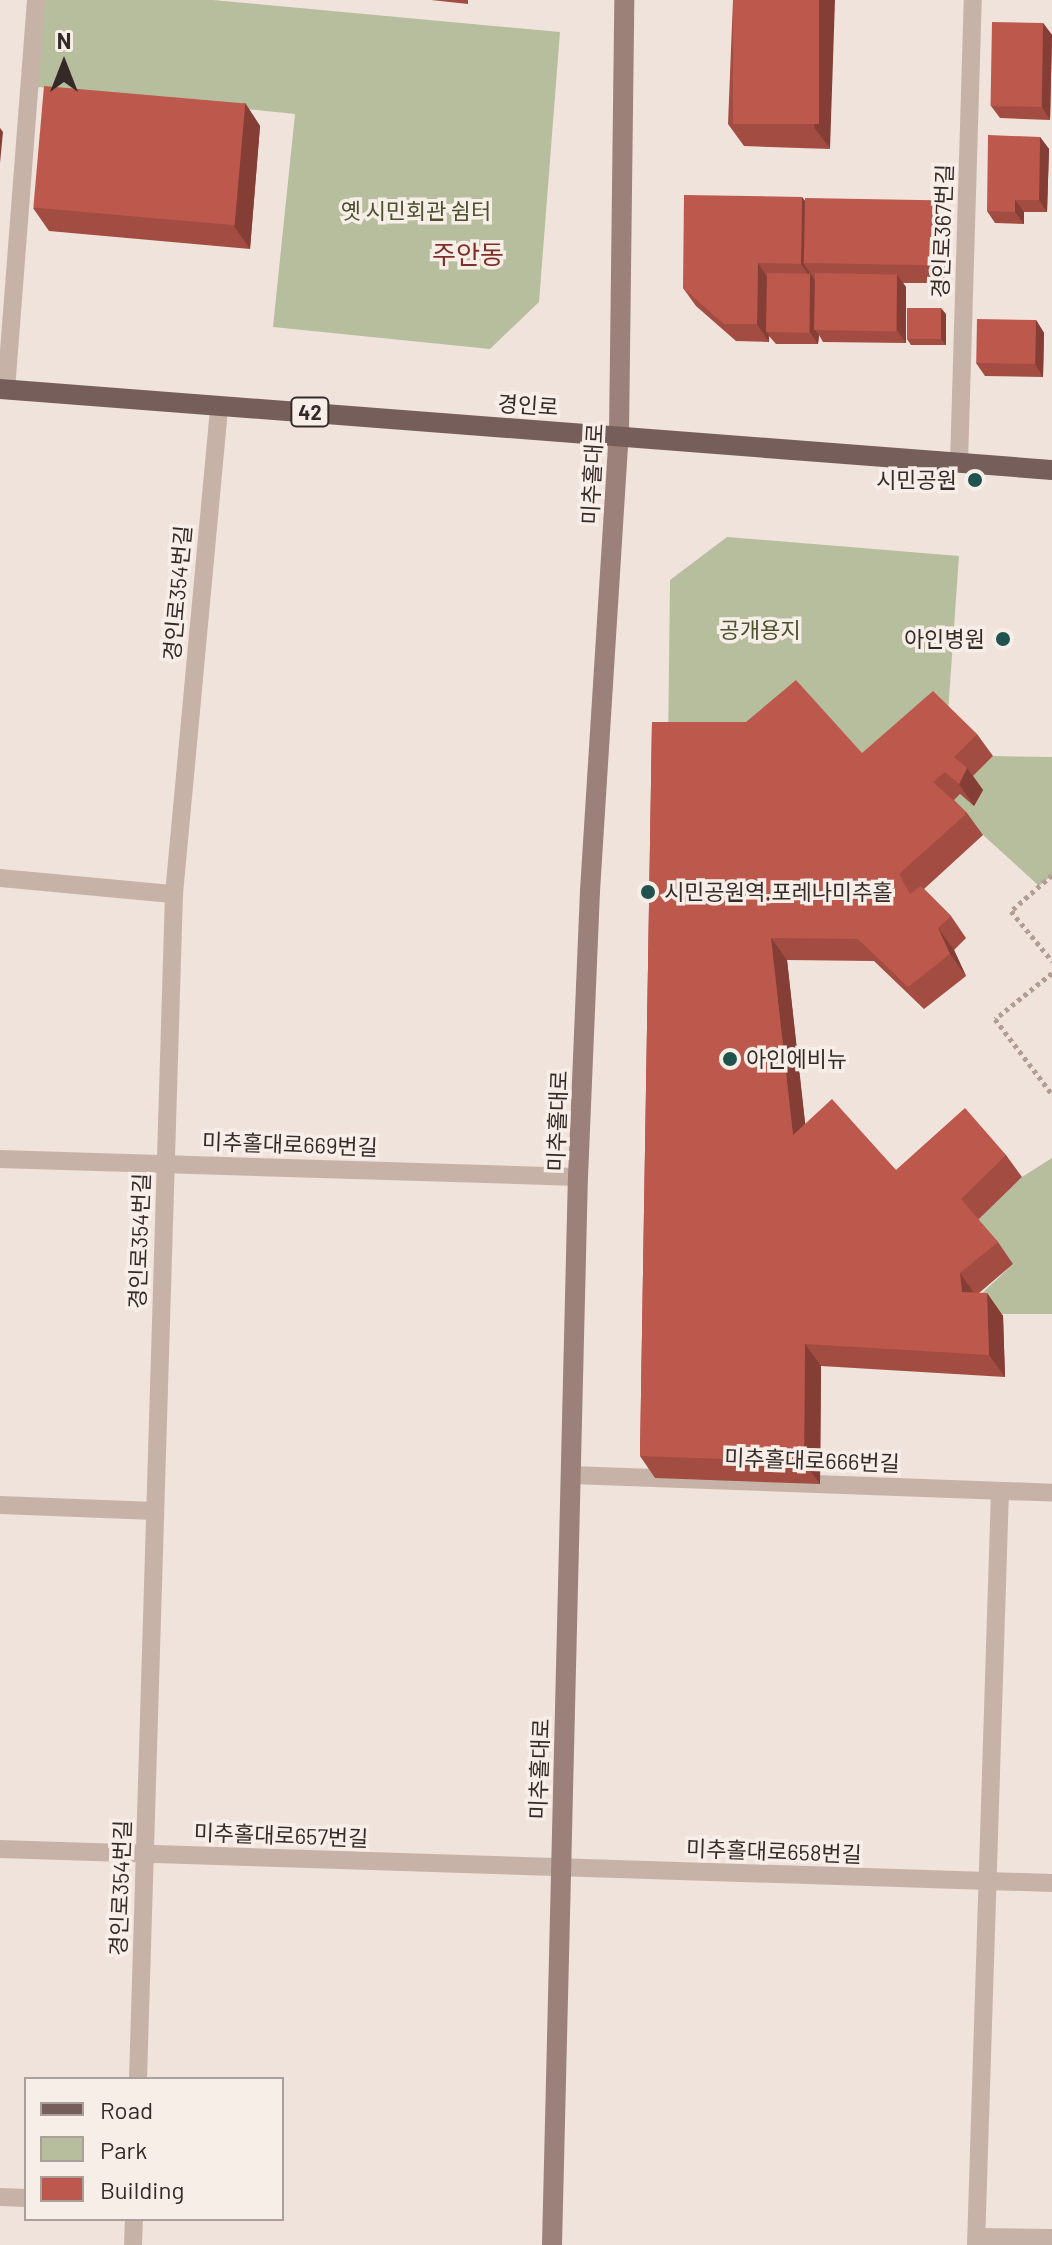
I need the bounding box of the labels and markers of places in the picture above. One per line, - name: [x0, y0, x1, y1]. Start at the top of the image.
- place label: 시민공원: [876, 467, 957, 493]
- marker: 시민공원: [964, 469, 986, 491]
- place label: 아인병원: [904, 626, 985, 652]
- marker: 아인병원: [992, 628, 1014, 650]
- place label: 시민공원역.포레나미추홀: [664, 879, 893, 905]
- marker: 시민공원역.포레나미추홀: [639, 883, 657, 901]
- place label: 아인에비뉴: [746, 1046, 847, 1072]
- marker: 아인에비뉴: [721, 1050, 739, 1068]

